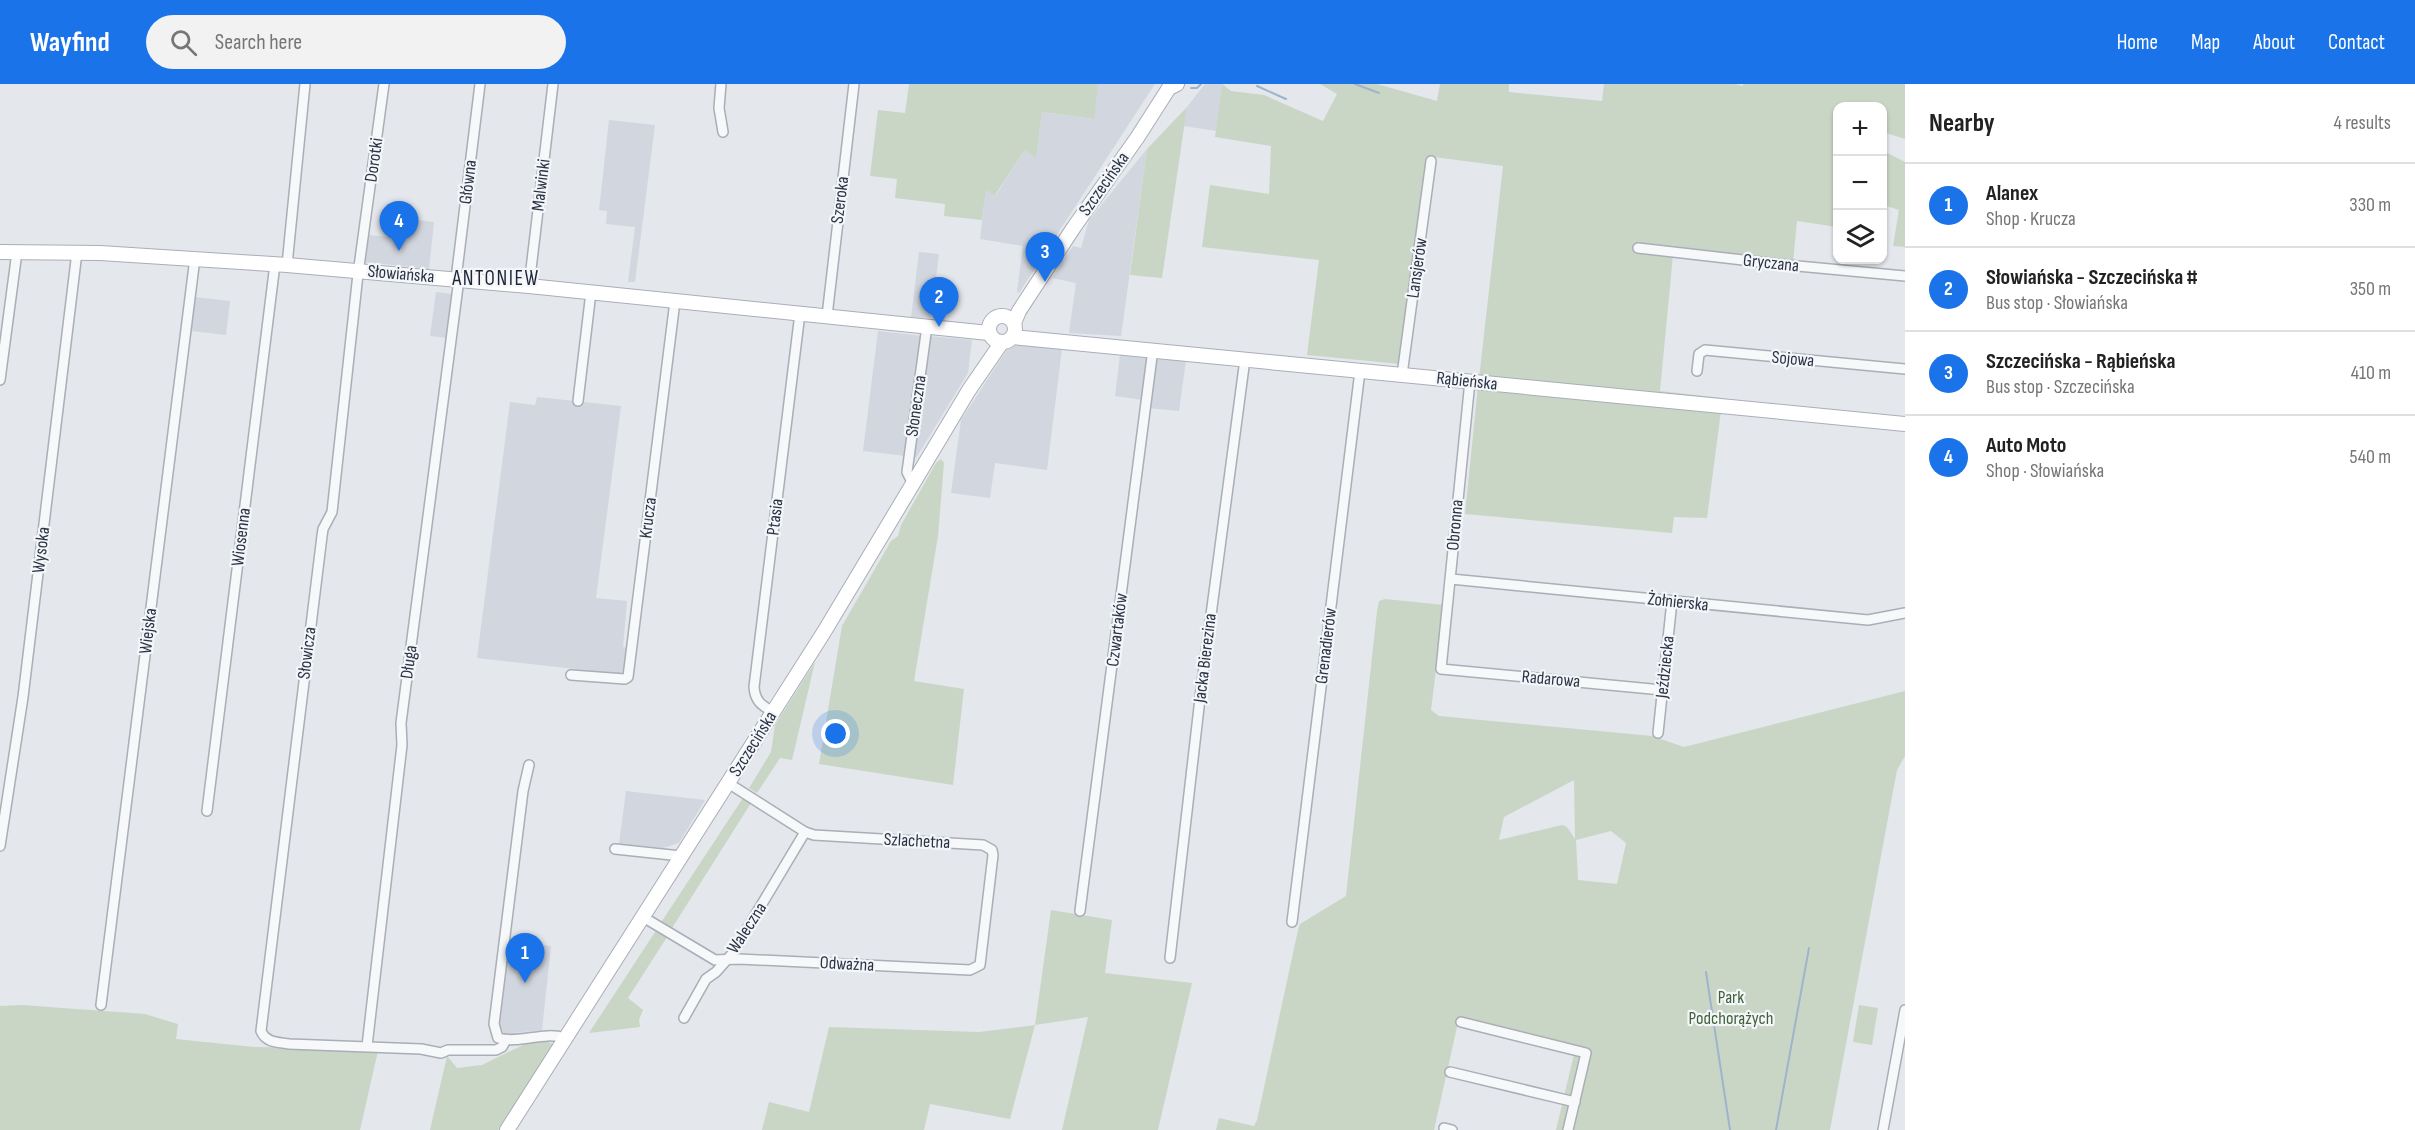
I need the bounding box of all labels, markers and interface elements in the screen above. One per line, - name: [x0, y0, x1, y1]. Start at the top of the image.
- search box: [146, 15, 566, 69]
- text: Wayfind: [30, 26, 110, 59]
- icon: search: [167, 26, 200, 59]
- text: Search here: [215, 29, 302, 56]
- text: Home: [2117, 30, 2158, 55]
- text: Map: [2191, 30, 2220, 55]
- text: About: [2253, 30, 2295, 55]
- text: Contact: [2328, 30, 2385, 55]
- map controls: [1833, 102, 1887, 264]
- button: +: [1833, 102, 1887, 156]
- text: Nearby: [1929, 108, 1995, 139]
- text: 4 results: [2334, 111, 2391, 135]
- street label: Dorotki: [361, 137, 387, 183]
- street label: Szczecińska: [1074, 148, 1134, 220]
- button: −: [1833, 156, 1887, 210]
- street label: Malwinki: [527, 158, 555, 212]
- street label: Główna: [455, 159, 481, 205]
- street label: Szeroka: [827, 175, 853, 225]
- text: Alanex: [1986, 180, 2038, 207]
- text: 1: [1945, 193, 1952, 217]
- text: 330 m: [2349, 193, 2391, 217]
- pin: 4: [380, 202, 418, 251]
- text: Shop · Krucza: [1986, 207, 2076, 231]
- button: layers: [1833, 210, 1887, 264]
- pin: 3: [1026, 232, 1064, 282]
- street label: Lansjerów: [1402, 237, 1432, 299]
- street label: Gryczana: [1742, 250, 1800, 276]
- street label: Słowiańska: [367, 261, 435, 287]
- text: Słowiańska - Szczecińska #: [1986, 264, 2197, 291]
- district label: ANTONIEW: [451, 266, 540, 291]
- text: 2: [1944, 277, 1953, 301]
- text: 350 m: [2350, 277, 2391, 301]
- pin: 2: [920, 278, 958, 327]
- text: Bus stop · Słowiańska: [1986, 291, 2128, 315]
- street label: Sojowa: [1771, 347, 1815, 371]
- text: Szczecińska - Rąbieńska: [1986, 348, 2176, 375]
- text: 3: [1944, 361, 1953, 385]
- text: 410 m: [2351, 361, 2391, 385]
- street label: Rąbieńska: [1436, 367, 1499, 395]
- street label: Słoneczna: [901, 374, 931, 438]
- text: Bus stop · Szczecińska: [1986, 375, 2135, 399]
- text: Auto Moto: [1986, 432, 2066, 459]
- text: 4: [1944, 445, 1953, 469]
- text: 540 m: [2350, 445, 2391, 469]
- text: Shop · Słowiańska: [1986, 459, 2104, 483]
- street label: Krucza: [635, 496, 661, 540]
- street label: Ptasia: [762, 497, 788, 537]
- street label: Obronna: [1442, 499, 1468, 551]
- street label: Wiosenna: [227, 507, 255, 567]
- street label: Wysoka: [28, 526, 54, 574]
- street label: Żołnierska: [1646, 588, 1710, 616]
- street label: Czwartaków: [1102, 592, 1132, 668]
- street label: Wiejska: [135, 607, 161, 655]
- street label: Grenadierów: [1311, 607, 1341, 685]
- street label: Jacka Bierezina: [1189, 612, 1221, 705]
- street label: Słowicza: [293, 626, 321, 680]
- street label: Jeździecka: [1651, 635, 1679, 700]
- street label: Długa: [396, 644, 422, 680]
- street label: Radarowa: [1521, 666, 1581, 692]
- street label: Szczecińska: [725, 707, 781, 780]
- your location: [821, 719, 850, 748]
- street label: Szlachetna: [883, 829, 951, 853]
- street label: Waleczna: [723, 898, 771, 958]
- pin: 1: [506, 934, 544, 983]
- street label: Odważna: [819, 952, 875, 976]
- park label: Park Podchorążych: [1688, 987, 1774, 1029]

